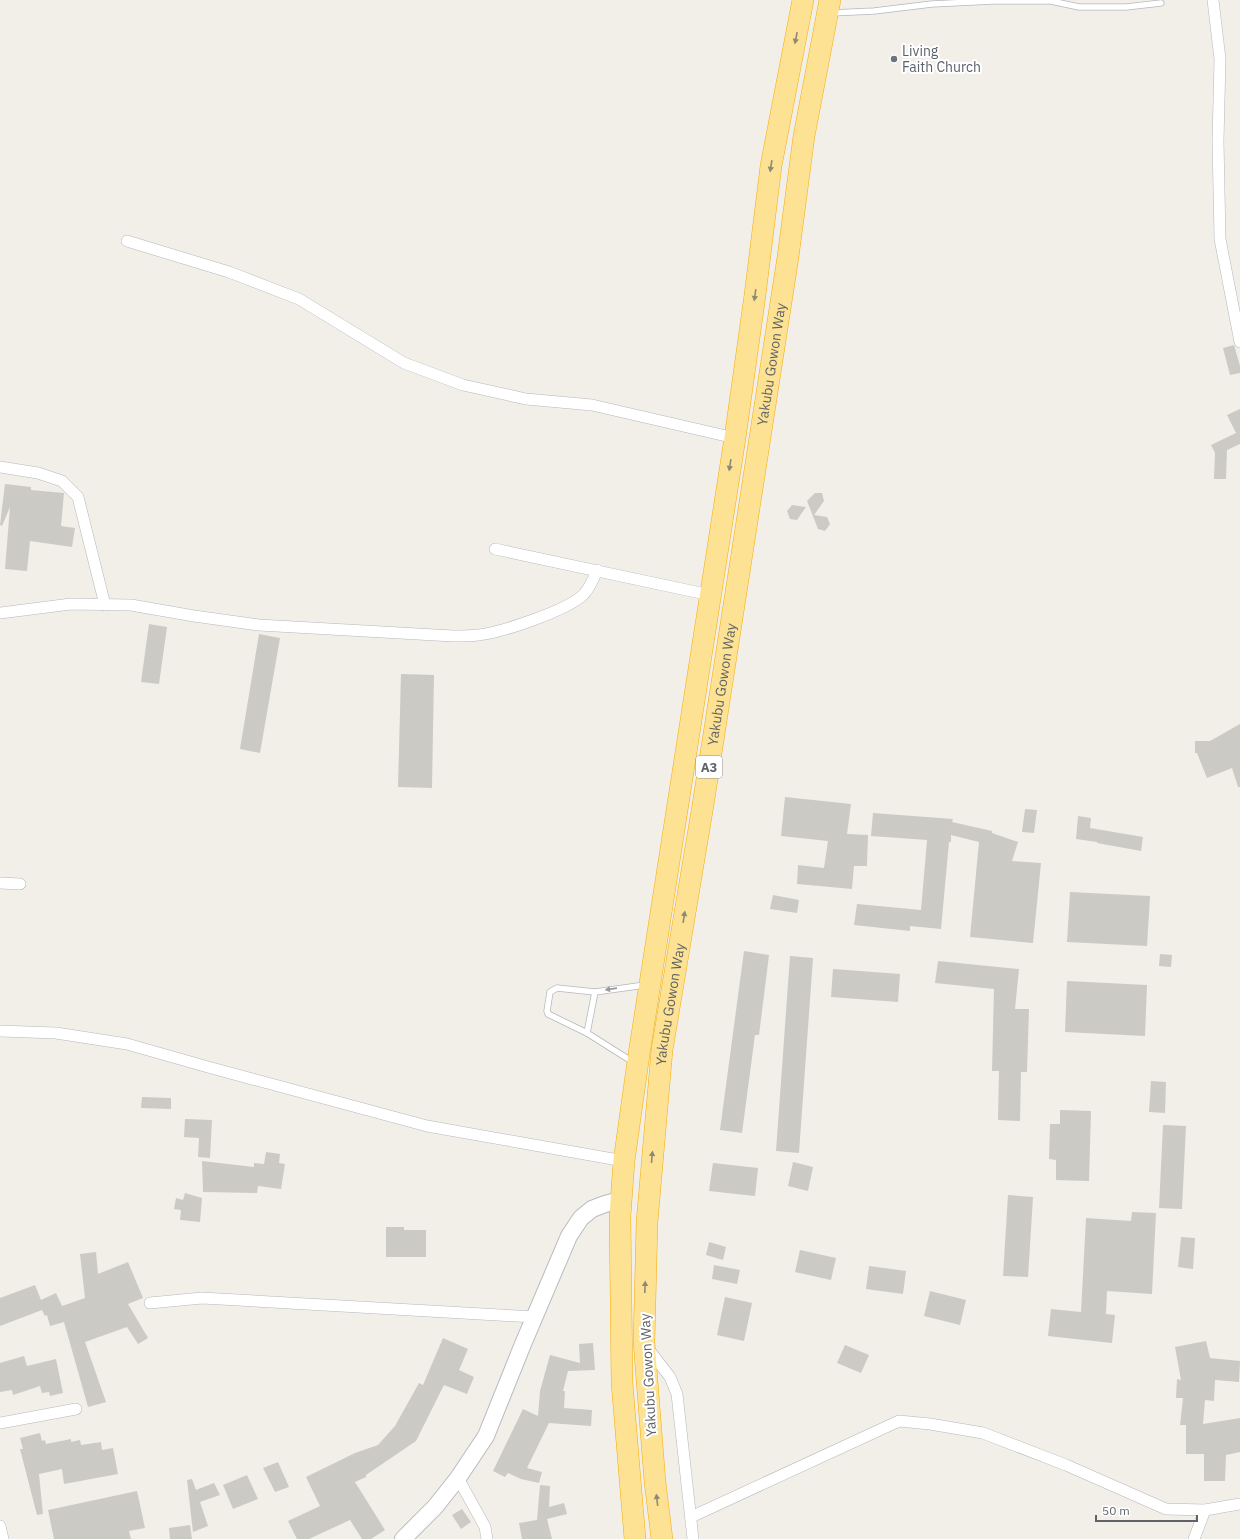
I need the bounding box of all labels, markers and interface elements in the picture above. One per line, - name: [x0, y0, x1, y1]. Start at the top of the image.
- one-way arrow: [792, 32, 798, 44]
- place label: Living Faith Church: [902, 42, 981, 76]
- marker: Living Faith Church: [889, 54, 899, 64]
- one-way arrow: [768, 160, 774, 172]
- one-way arrow: [752, 289, 758, 301]
- street label: Yakubu Gowon Way: [753, 302, 790, 427]
- one-way arrow: [727, 459, 733, 471]
- street label: Yakubu Gowon Way: [703, 622, 740, 747]
- road number: A3: [696, 756, 722, 778]
- one-way arrow: [682, 911, 688, 924]
- street label: Yakubu Gowon Way: [652, 942, 689, 1066]
- one-way arrow: [605, 986, 617, 993]
- one-way arrow: [649, 1151, 656, 1163]
- one-way arrow: [642, 1280, 648, 1293]
- street label: Yakubu Gowon Way: [636, 1313, 660, 1437]
- one-way arrow: [654, 1494, 660, 1506]
- scale bar: [1096, 1497, 1197, 1523]
- text: 50 m: [1102, 1503, 1130, 1518]

